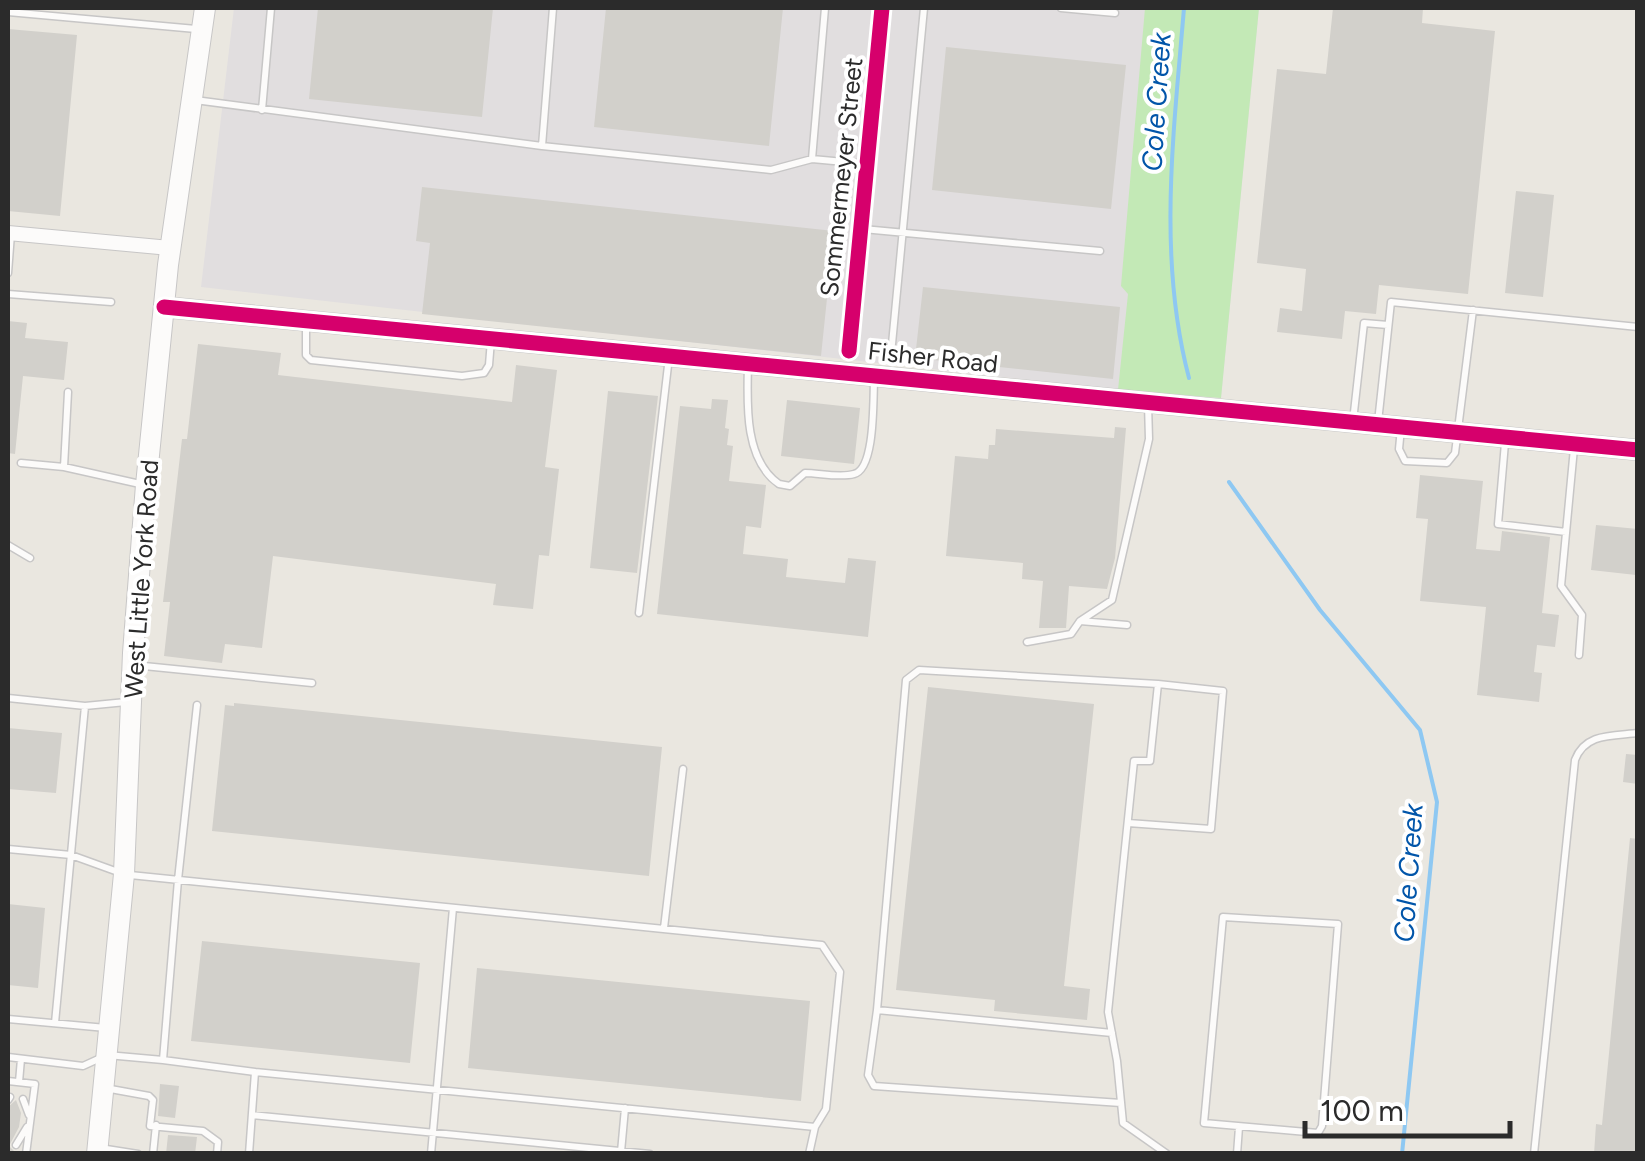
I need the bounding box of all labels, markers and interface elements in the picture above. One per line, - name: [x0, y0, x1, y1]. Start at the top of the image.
- water label: Cole Creek: [1134, 30, 1178, 172]
- street label: Sommermeyer Street: [814, 56, 868, 298]
- street label: Fisher Road: [866, 335, 1000, 379]
- street label: West Little York Road: [118, 459, 164, 699]
- water label: Cole Creek: [1386, 801, 1430, 943]
- scale bar: [1305, 1076, 1510, 1138]
- text: 100 m: [1320, 1092, 1404, 1129]

